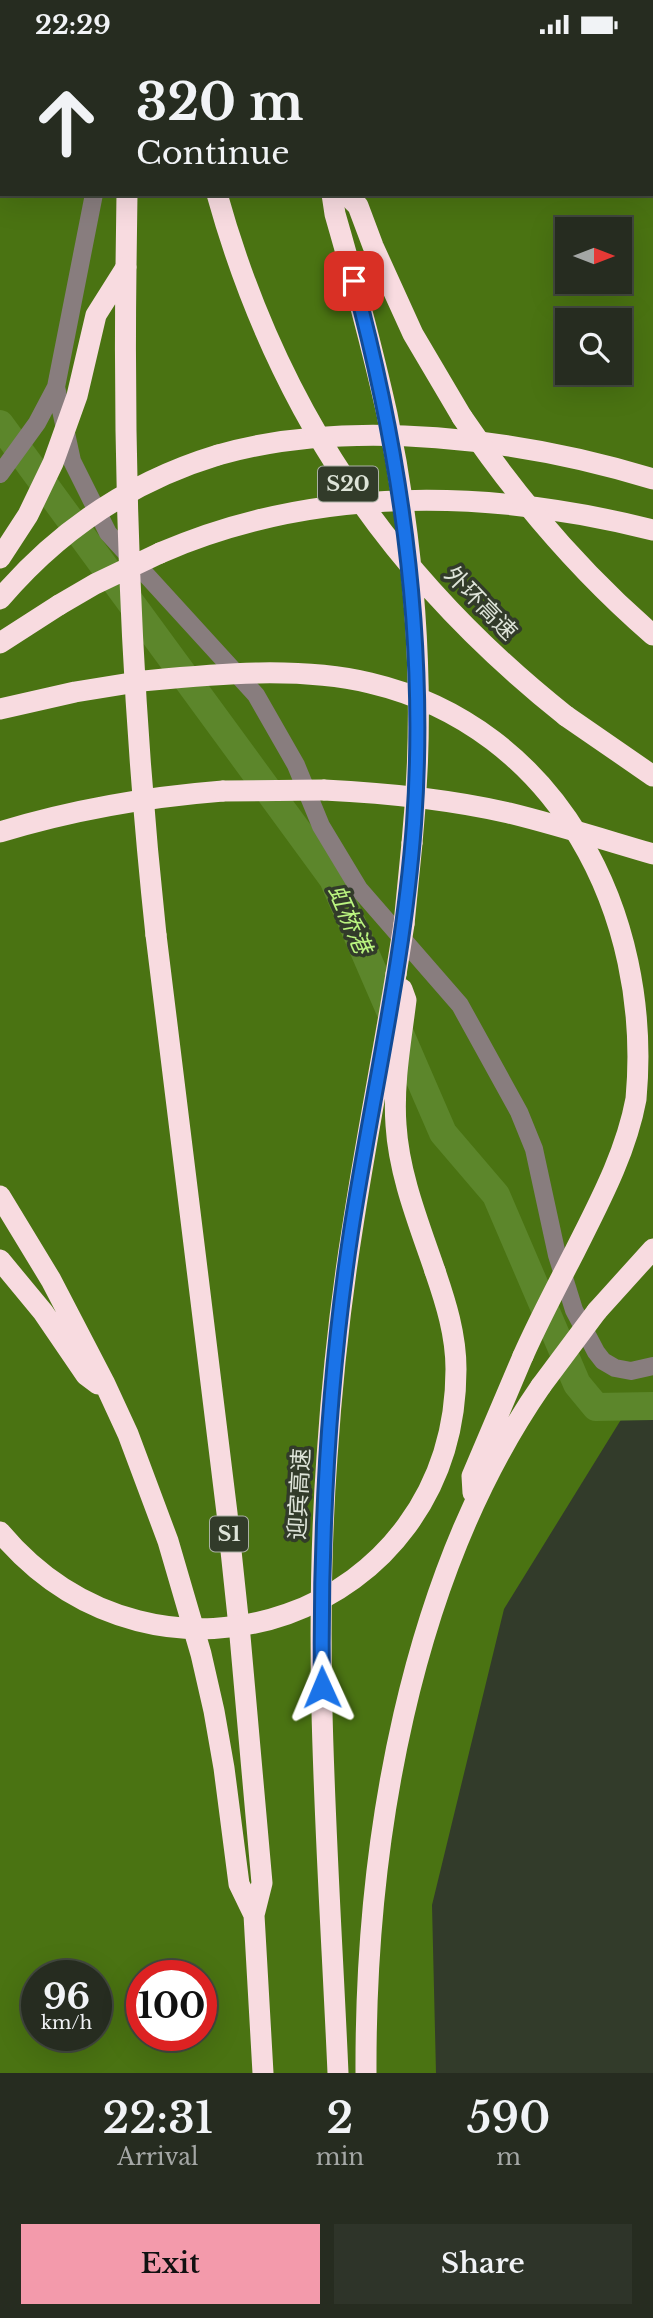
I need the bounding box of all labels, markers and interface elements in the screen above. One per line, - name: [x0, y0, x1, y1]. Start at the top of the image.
- text: 22:29: [35, 9, 111, 41]
- text: 320 m: [136, 72, 303, 133]
- icon: ahead: [21, 77, 112, 168]
- text: Continue: [136, 133, 289, 173]
- north arrow: [555, 217, 632, 294]
- map controls: [555, 217, 632, 385]
- pin: [324, 251, 384, 311]
- icon: arrive: [335, 262, 373, 300]
- button: search: [555, 308, 632, 385]
- road number: S20: [318, 467, 378, 501]
- street label: 外环高速: [439, 560, 523, 646]
- water label: 虹桥港: [322, 880, 379, 961]
- street label: 迎宾高速: [283, 1447, 315, 1541]
- road number: S1: [210, 1517, 248, 1551]
- position arrow: [285, 1650, 359, 1724]
- speed limit sign: 100: [126, 1960, 217, 2051]
- text: 96: [43, 1975, 90, 2018]
- text: km/h: [41, 2012, 92, 2034]
- text: 22:31: [103, 2092, 213, 2144]
- text: 2: [326, 2092, 353, 2144]
- text: 590: [467, 2092, 550, 2144]
- text: Arrival: [117, 2143, 199, 2171]
- text: min: [316, 2143, 364, 2171]
- text: m: [496, 2143, 521, 2171]
- button: Exit: [21, 2224, 320, 2304]
- button: Share: [334, 2224, 632, 2304]

